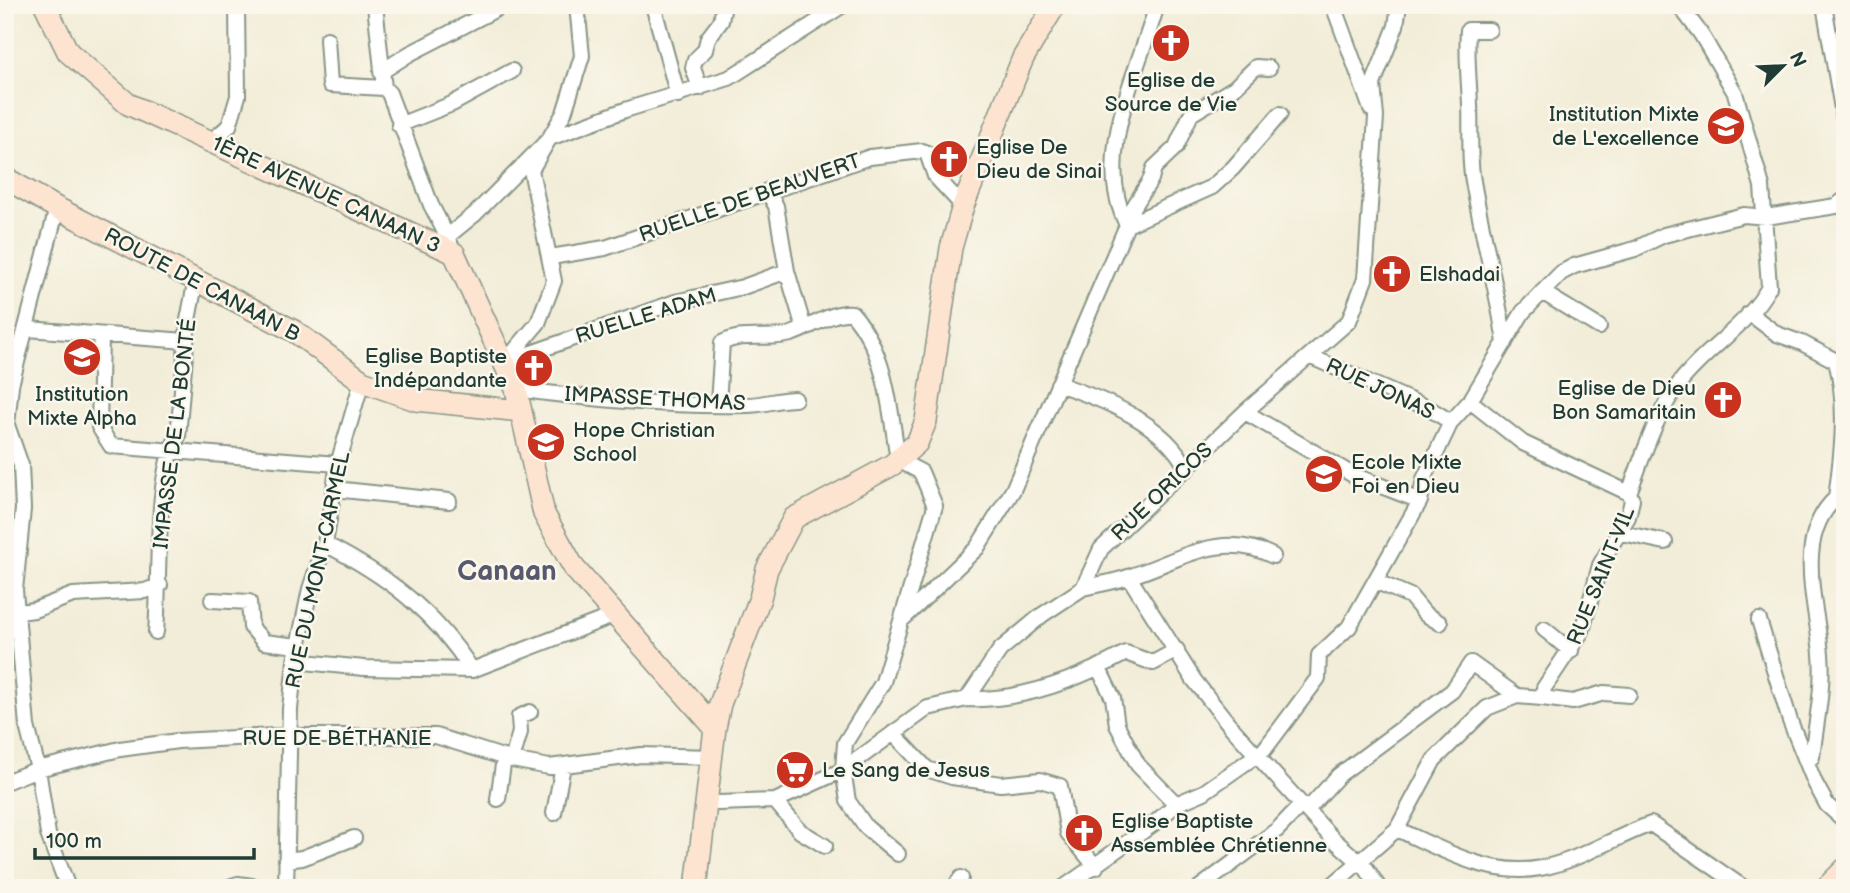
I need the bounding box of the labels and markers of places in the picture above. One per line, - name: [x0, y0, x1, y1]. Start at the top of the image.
- church icon: Eglise de Source de Vie: [1150, 22, 1192, 64]
- place label: Eglise de Source de Vie: [1105, 68, 1237, 117]
- place label: Institution Mixte de L'excellence: [1549, 102, 1699, 151]
- school or university icon: Institution Mixte de L'excellence: [1705, 105, 1747, 147]
- place label: Eglise De Dieu de Sinai: [976, 135, 1102, 184]
- church icon: Eglise De Dieu de Sinai: [928, 138, 970, 180]
- church icon: Elshadai: [1371, 253, 1413, 295]
- place label: Elshadai: [1419, 262, 1500, 287]
- school or university icon: Institution Mixte Alpha: [61, 336, 103, 378]
- place label: Eglise Baptiste Indépandante: [365, 344, 507, 393]
- church icon: Eglise Baptiste Indépandante: [513, 347, 555, 389]
- place label: Eglise de Dieu Bon Samaritain: [1552, 376, 1696, 425]
- church icon: Eglise de Dieu Bon Samaritain: [1702, 379, 1744, 421]
- place label: Institution Mixte Alpha: [27, 382, 137, 431]
- place label: Hope Christian School: [573, 418, 715, 467]
- school or university icon: Hope Christian School: [525, 421, 567, 463]
- place label: Ecole Mixte Foi en Dieu: [1351, 450, 1462, 499]
- school or university icon: Ecole Mixte Foi en Dieu: [1303, 453, 1345, 495]
- supermarket icon: Le Sang de Jesus: [774, 749, 816, 791]
- place label: Le Sang de Jesus: [822, 758, 990, 783]
- place label: Eglise Baptiste Assemblée Chrétienne: [1111, 809, 1327, 858]
- church icon: Eglise Baptiste Assemblée Chrétienne: [1063, 812, 1105, 854]

